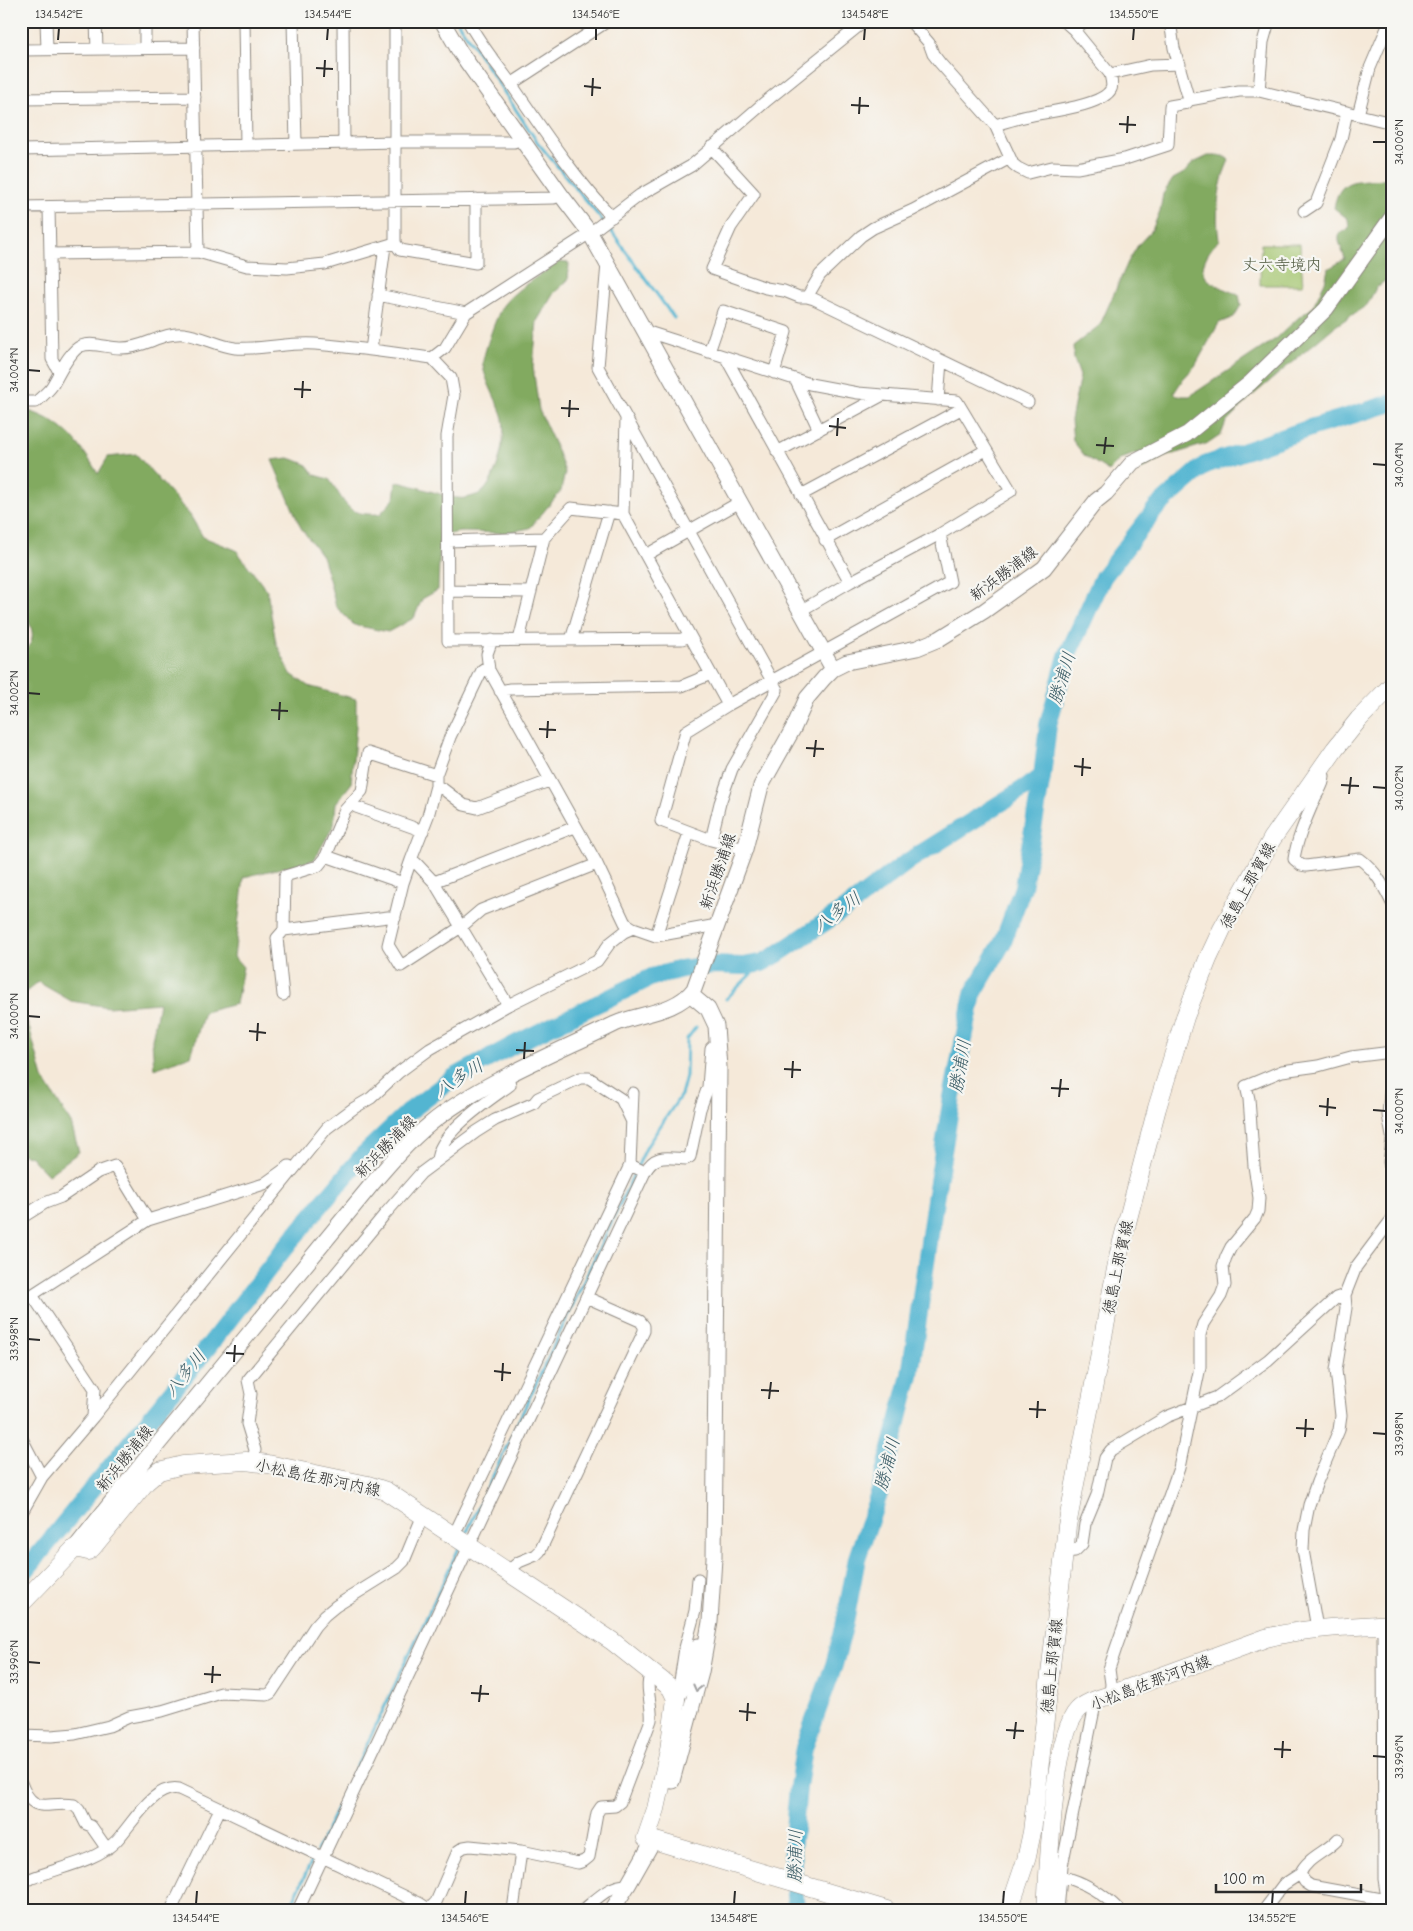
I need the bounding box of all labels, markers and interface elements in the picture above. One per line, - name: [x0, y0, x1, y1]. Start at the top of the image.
- text: 134.542°E: [35, 7, 83, 21]
- text: 134.544°E: [305, 7, 351, 21]
- text: 134.546°E: [572, 7, 620, 21]
- text: 134.548°E: [841, 7, 889, 21]
- text: 134.550°E: [1110, 7, 1158, 21]
- text: 34.006°N: [1392, 119, 1406, 165]
- park label: 丈六寺境内: [1242, 256, 1322, 274]
- text: 34.004°N: [7, 347, 21, 393]
- text: 34.004°N: [1392, 442, 1406, 488]
- street label: 新浜勝浦線: [966, 543, 1041, 605]
- water label: 勝浦川: [1045, 649, 1080, 707]
- text: 34.002°N: [7, 670, 21, 716]
- text: 34.002°N: [1392, 765, 1406, 811]
- street label: 新浜勝浦線: [696, 831, 739, 912]
- street label: 徳島上那賀線: [1217, 839, 1279, 932]
- water label: 八多川: [809, 888, 865, 937]
- text: 34.000°N: [7, 993, 21, 1039]
- water label: 勝浦川: [945, 1038, 976, 1094]
- water label: 八多川: [431, 1055, 488, 1102]
- text: 34.000°N: [1392, 1088, 1406, 1134]
- street label: 新浜勝浦線: [351, 1112, 420, 1182]
- street label: 徳島上那賀線: [1099, 1218, 1137, 1316]
- text: 33.998°N: [7, 1317, 21, 1361]
- water label: 八多川: [160, 1346, 211, 1401]
- text: 33.998°N: [1392, 1412, 1406, 1456]
- street label: 新浜勝浦線: [93, 1422, 157, 1495]
- water label: 勝浦川: [870, 1435, 905, 1493]
- street label: 小松島佐那河内線: [253, 1456, 382, 1500]
- street label: 徳島上那賀線: [1038, 1617, 1066, 1715]
- text: 33.996°N: [7, 1640, 21, 1684]
- street label: 小松島佐那河内線: [1087, 1652, 1213, 1714]
- one-way arrow: [692, 1684, 703, 1692]
- text: 33.996°N: [1392, 1735, 1406, 1779]
- water label: 勝浦川: [785, 1829, 806, 1883]
- scale bar: [1216, 1861, 1360, 1893]
- text: 100 m: [1223, 1870, 1265, 1888]
- text: 134.544°E: [173, 1911, 219, 1925]
- text: 134.546°E: [441, 1911, 489, 1925]
- text: 134.548°E: [710, 1911, 758, 1925]
- text: 134.550°E: [979, 1911, 1027, 1925]
- text: 134.552°E: [1248, 1911, 1296, 1925]

